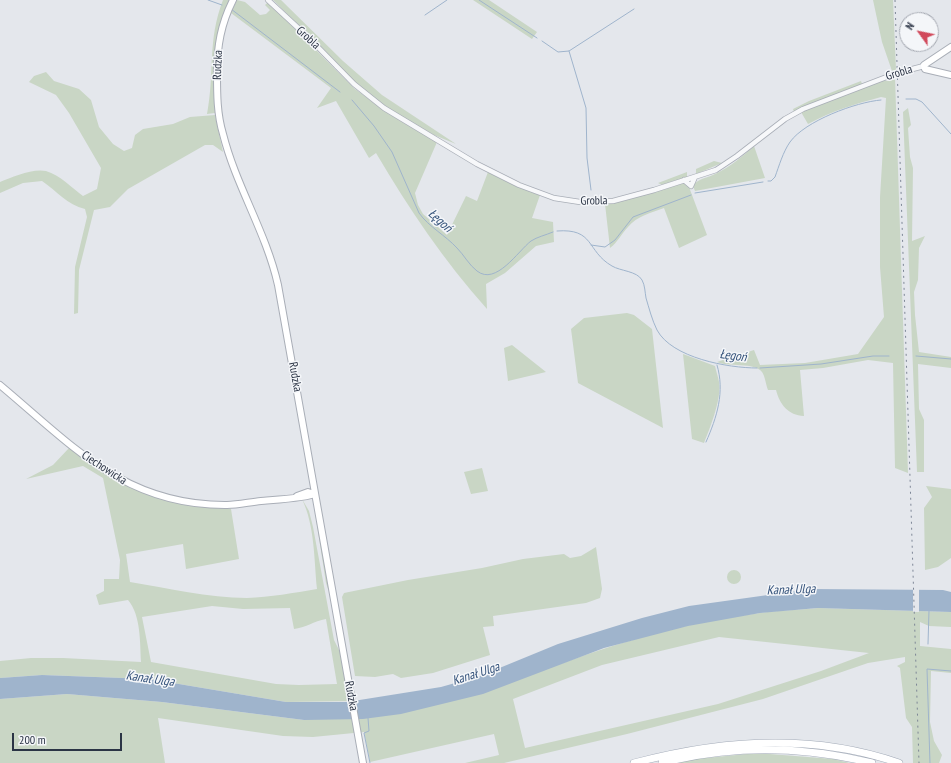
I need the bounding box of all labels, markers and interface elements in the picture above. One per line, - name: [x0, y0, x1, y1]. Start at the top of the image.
- north arrow: [899, 12, 939, 52]
- text: N: [902, 20, 917, 32]
- street label: Grobla: [293, 24, 323, 52]
- street label: Rudzka: [210, 50, 226, 80]
- street label: Grobla: [884, 62, 914, 84]
- street label: Grobla: [580, 194, 608, 208]
- water label: Łęgoń: [425, 206, 455, 236]
- water label: Łęgoń: [719, 347, 747, 365]
- street label: Rudzka: [285, 361, 305, 393]
- street label: Ciechowicka: [79, 448, 129, 488]
- water label: Kanał Ulga: [766, 581, 816, 599]
- water label: Kanał Ulga: [450, 659, 502, 689]
- water label: Kanał Ulga: [125, 668, 175, 690]
- street label: Rudzka: [341, 680, 361, 712]
- scale bar: [14, 725, 124, 751]
- text: 200 m: [19, 732, 46, 747]

